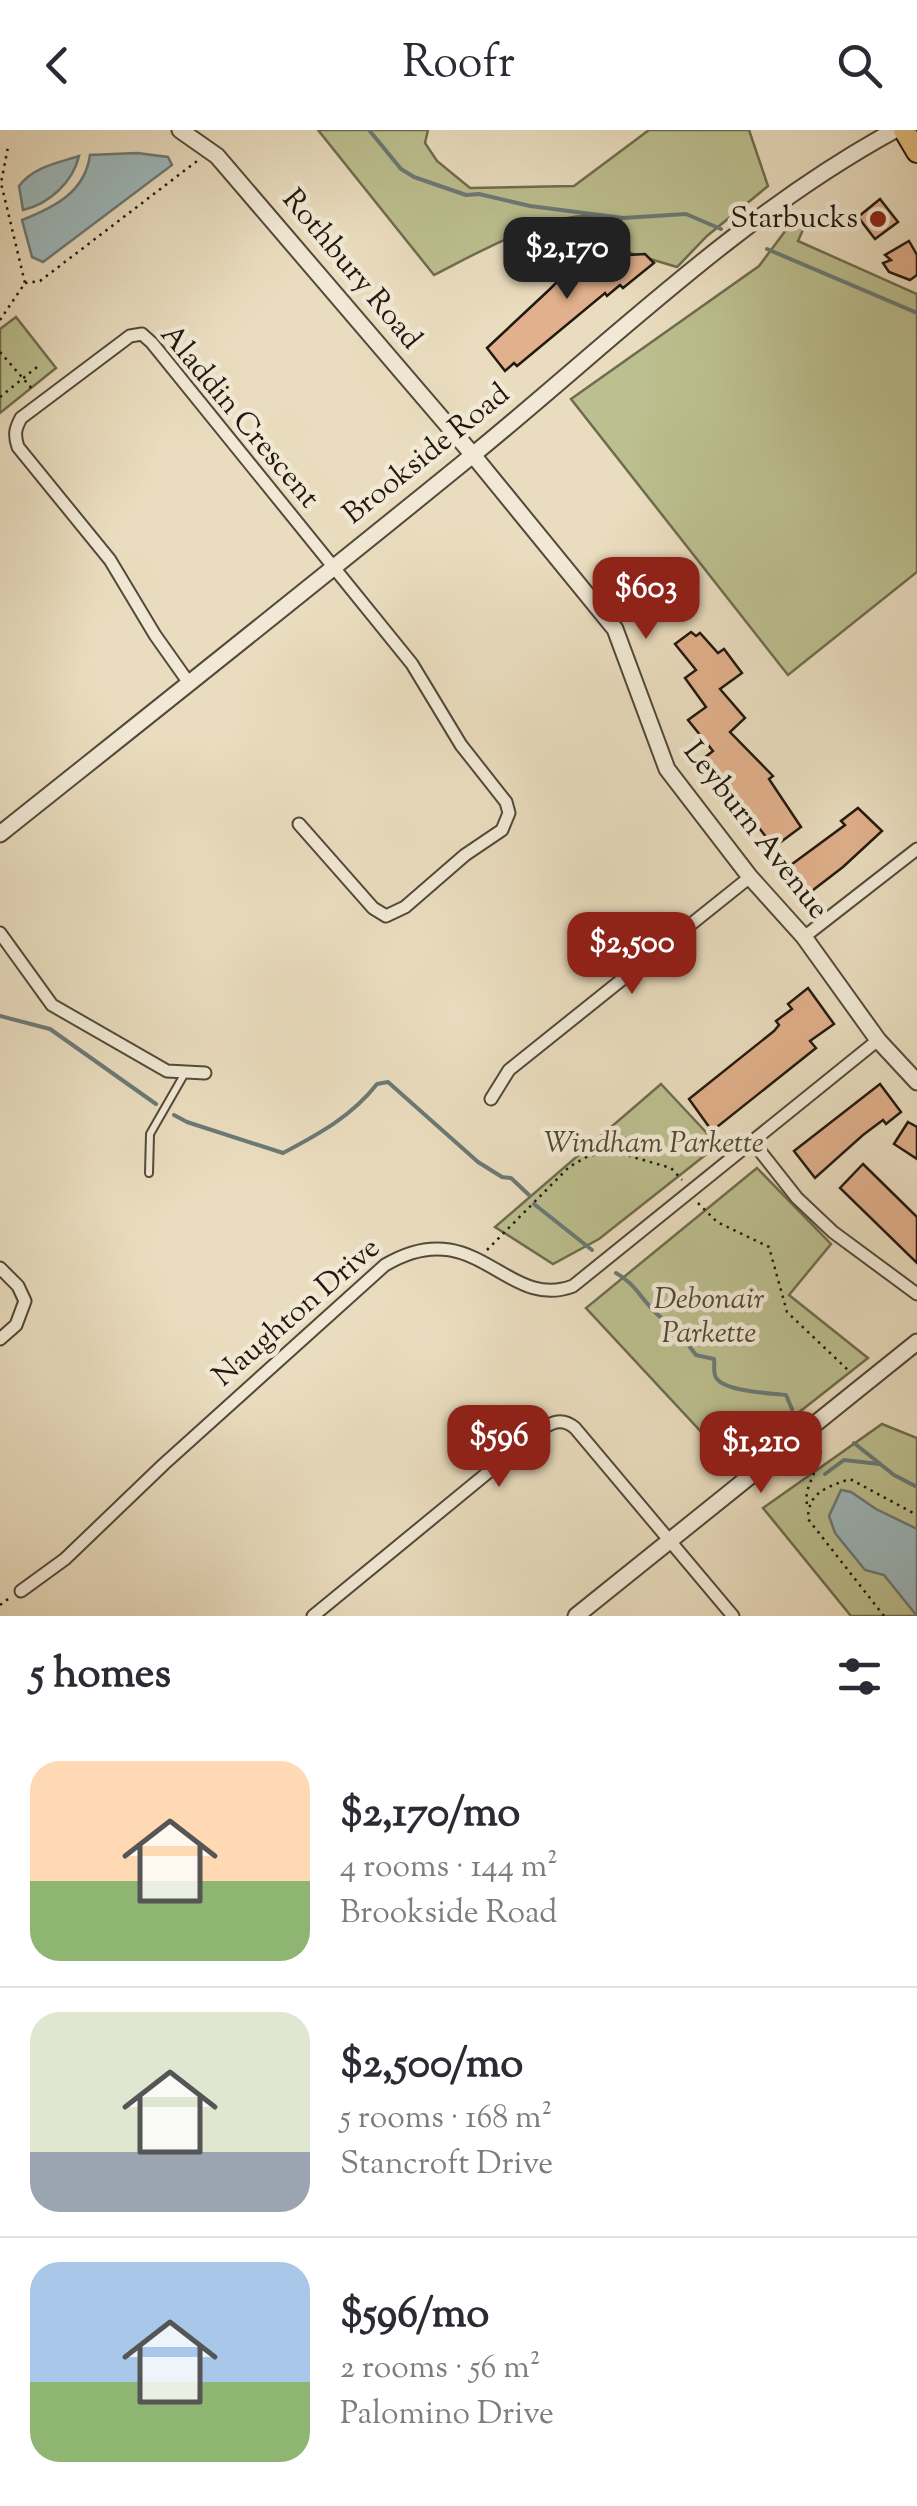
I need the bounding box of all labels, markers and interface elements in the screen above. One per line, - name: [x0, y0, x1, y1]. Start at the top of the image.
- text: Roofr: [402, 33, 515, 98]
- icon: back: [30, 38, 85, 93]
- icon: search: [832, 38, 887, 93]
- street label: Rothbury Road: [271, 180, 431, 360]
- place label: Starbucks: [730, 198, 858, 241]
- marker: Starbucks: [867, 208, 889, 230]
- pin: $2,170: [486, 217, 648, 302]
- text: $2,170: [525, 226, 609, 272]
- street label: Aladdin Crescent: [149, 316, 329, 518]
- street label: Brookside Road: [334, 374, 520, 536]
- pin: $603: [587, 557, 705, 642]
- text: $603: [615, 566, 677, 612]
- street label: Leyburn Avenue: [672, 733, 838, 929]
- pin: $2,500: [551, 912, 713, 997]
- text: $2,500: [589, 921, 675, 967]
- park label: Windham Parkette: [544, 1123, 764, 1166]
- street label: Naughton Drive: [204, 1228, 390, 1398]
- park label: Debonair Parkette: [654, 1279, 765, 1356]
- pin: $596: [440, 1405, 558, 1490]
- pin: $1,210: [680, 1411, 842, 1496]
- text: $596: [469, 1414, 529, 1460]
- text: $1,210: [722, 1420, 800, 1466]
- text: 5 homes: [30, 1646, 171, 1706]
- icon: filters: [832, 1649, 887, 1704]
- text: $2,170/mo: [340, 1785, 520, 1845]
- icon: home: [110, 1801, 230, 1921]
- text: 4 rooms · 144 m²: [340, 1845, 558, 1891]
- text: Brookside Road: [340, 1891, 557, 1937]
- text: $2,500/mo: [340, 2036, 523, 2096]
- icon: home: [110, 2052, 230, 2172]
- text: 5 rooms · 168 m²: [340, 2096, 552, 2142]
- text: Stancroft Drive: [340, 2142, 553, 2188]
- text: $596/mo: [340, 2286, 489, 2346]
- icon: home: [110, 2302, 230, 2422]
- text: 2 rooms · 56 m²: [340, 2346, 540, 2392]
- text: Palomino Drive: [340, 2392, 554, 2438]

